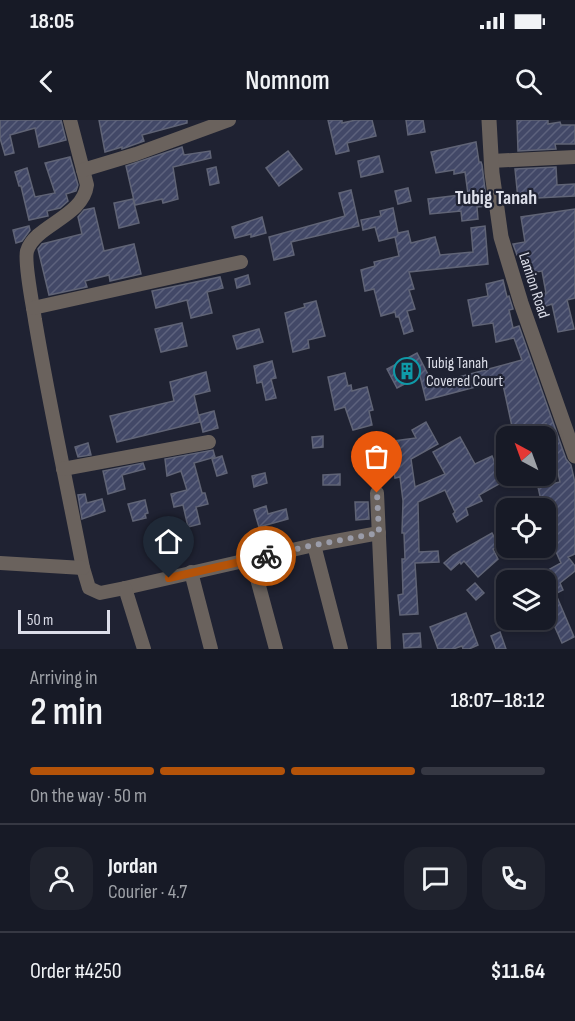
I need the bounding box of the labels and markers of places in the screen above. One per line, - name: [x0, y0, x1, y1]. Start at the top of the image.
- place label: Tubig Tanah Covered Court: [426, 354, 503, 391]
- building icon: Tubig Tanah Covered Court: [392, 356, 422, 386]
- pin: [351, 431, 402, 493]
- pin: [143, 516, 194, 578]

